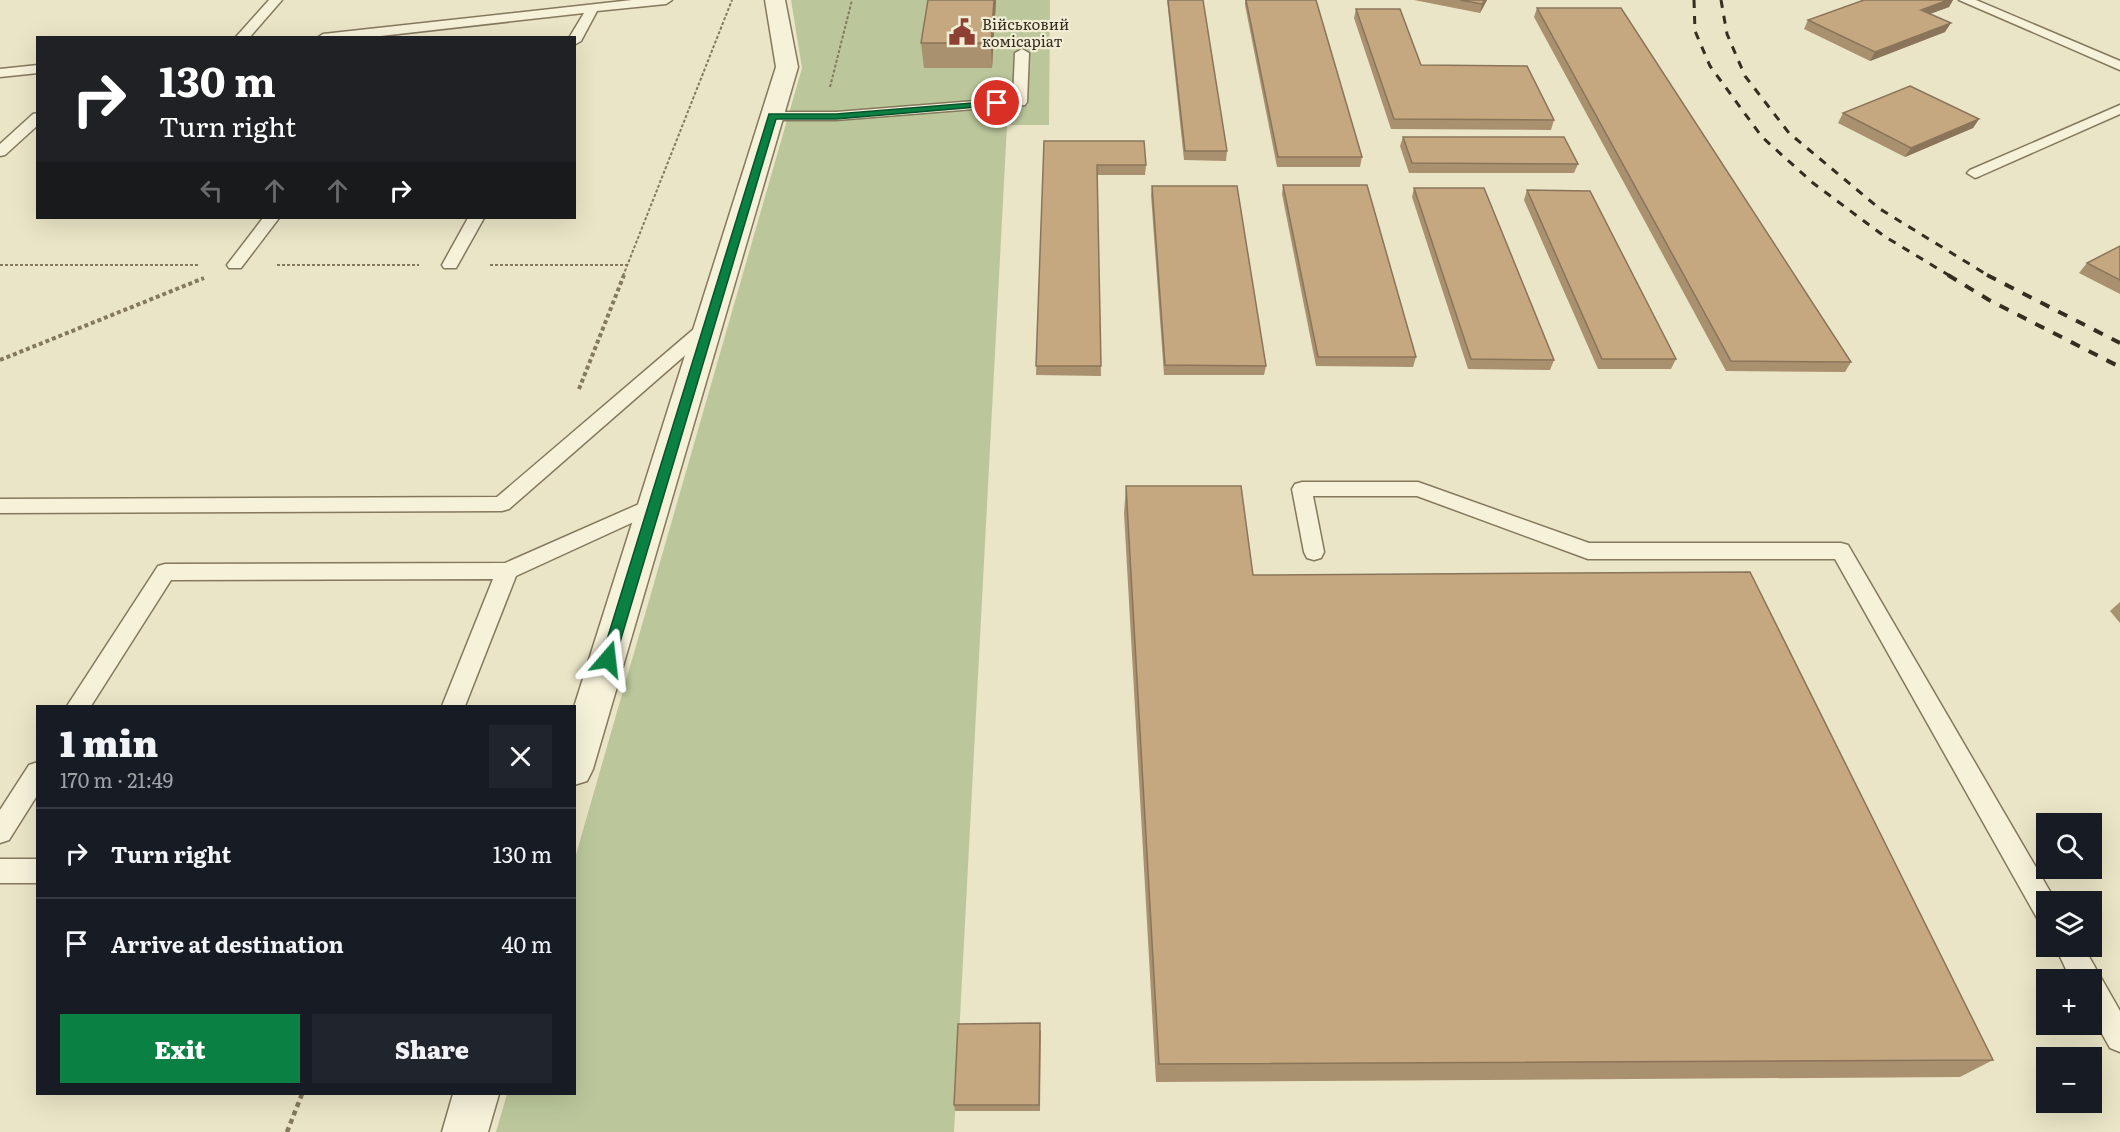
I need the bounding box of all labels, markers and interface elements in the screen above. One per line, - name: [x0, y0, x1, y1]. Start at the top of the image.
- place label: Військовий комісаріат: [982, 12, 1069, 52]
- public building icon: Військовий комісаріат: [947, 17, 977, 47]
- text: 130 m: [159, 48, 276, 110]
- icon: right: [60, 60, 138, 138]
- pin: [971, 77, 1022, 128]
- icon: arrive: [980, 86, 1013, 119]
- text: Turn right: [159, 105, 296, 145]
- icon: left: [195, 174, 228, 207]
- icon: ahead: [258, 174, 291, 207]
- icon: ahead: [321, 174, 354, 207]
- icon: right: [384, 174, 417, 207]
- position arrow: [576, 627, 640, 691]
- text: 1 min: [60, 715, 158, 768]
- button: close: [489, 725, 552, 788]
- text: 170 m · 21:49: [60, 764, 173, 794]
- map controls: [2036, 813, 2102, 1113]
- button: search: [2036, 813, 2102, 879]
- icon: right: [60, 837, 93, 870]
- text: Turn right: [111, 837, 231, 870]
- text: 130 m: [493, 837, 552, 870]
- button: layers: [2036, 891, 2102, 957]
- icon: arrive: [60, 927, 93, 960]
- text: Arrive at destination: [111, 927, 344, 960]
- text: 40 m: [501, 927, 552, 960]
- button: +: [2036, 969, 2102, 1035]
- button: Exit: [60, 1014, 300, 1083]
- button: Share: [312, 1014, 552, 1083]
- button: −: [2036, 1047, 2102, 1113]

